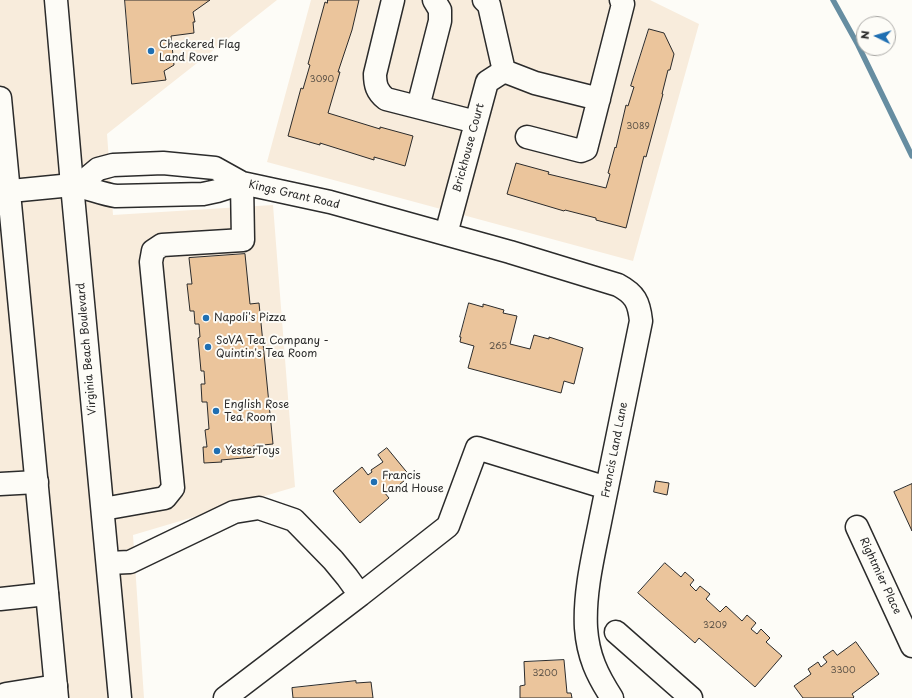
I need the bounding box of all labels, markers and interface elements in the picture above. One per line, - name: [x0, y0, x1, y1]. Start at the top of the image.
- north arrow: [856, 16, 896, 56]
- text: N: [856, 30, 873, 40]
- place label: Checkered Flag Land Rover: [159, 38, 240, 64]
- marker: Checkered Flag Land Rover: [146, 46, 156, 56]
- house number: 3090: [310, 75, 334, 85]
- street label: Brickhouse Court: [451, 102, 487, 194]
- house number: 3089: [626, 122, 650, 132]
- street label: Kings Grant Road: [247, 178, 341, 212]
- street label: Virginia Beach Boulevard: [75, 282, 99, 416]
- place label: Napoli's Pizza: [214, 311, 286, 325]
- marker: Napoli's Pizza: [201, 313, 211, 323]
- place label: SoVA Tea Company - Quintin's Tea Room: [216, 334, 329, 360]
- marker: SoVA Tea Company - Quintin's Tea Room: [203, 342, 213, 352]
- house number: 265: [489, 342, 507, 352]
- place label: English Rose Tea Room: [224, 398, 289, 424]
- street label: Francis Land Lane: [599, 401, 631, 499]
- marker: English Rose Tea Room: [211, 406, 221, 416]
- place label: YesterToys: [225, 444, 280, 458]
- marker: YesterToys: [212, 446, 222, 456]
- place label: Francis Land House: [382, 469, 444, 495]
- marker: Francis Land House: [369, 477, 379, 487]
- street label: Rightmier Place: [856, 536, 904, 616]
- house number: 3209: [703, 621, 727, 631]
- house number: 3300: [830, 666, 856, 676]
- house number: 3200: [532, 669, 558, 679]

